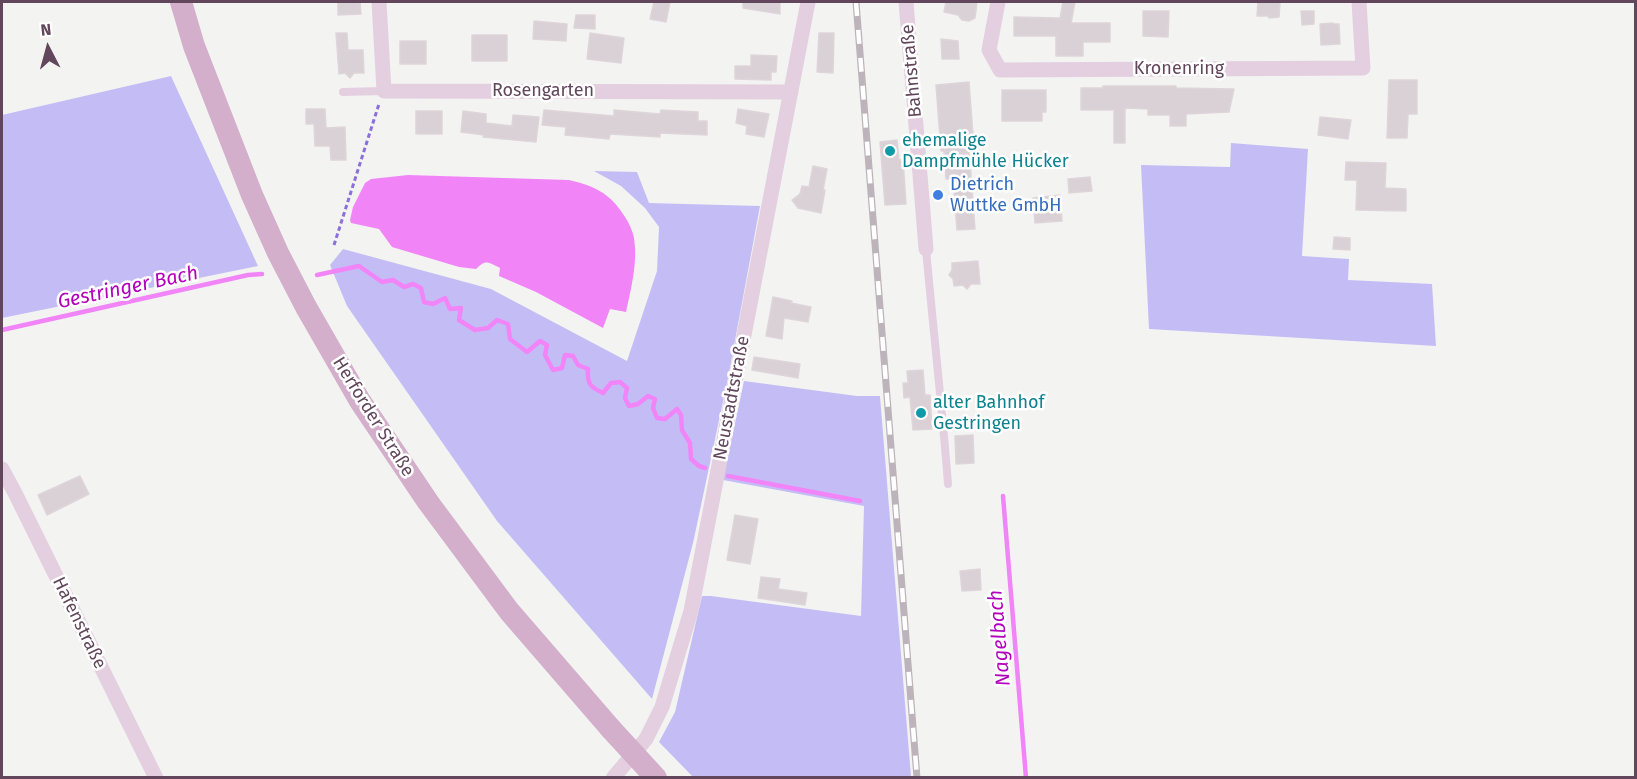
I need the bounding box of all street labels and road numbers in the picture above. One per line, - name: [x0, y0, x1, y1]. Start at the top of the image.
- street label: Bahnstraße: [897, 24, 927, 118]
- street label: Kronenring: [1134, 58, 1224, 80]
- street label: Rosengarten: [492, 80, 594, 102]
- street label: Neustadtstraße: [709, 334, 755, 462]
- street label: Herforder Straße: [328, 353, 418, 481]
- street label: Hafenstraße: [47, 573, 111, 673]

